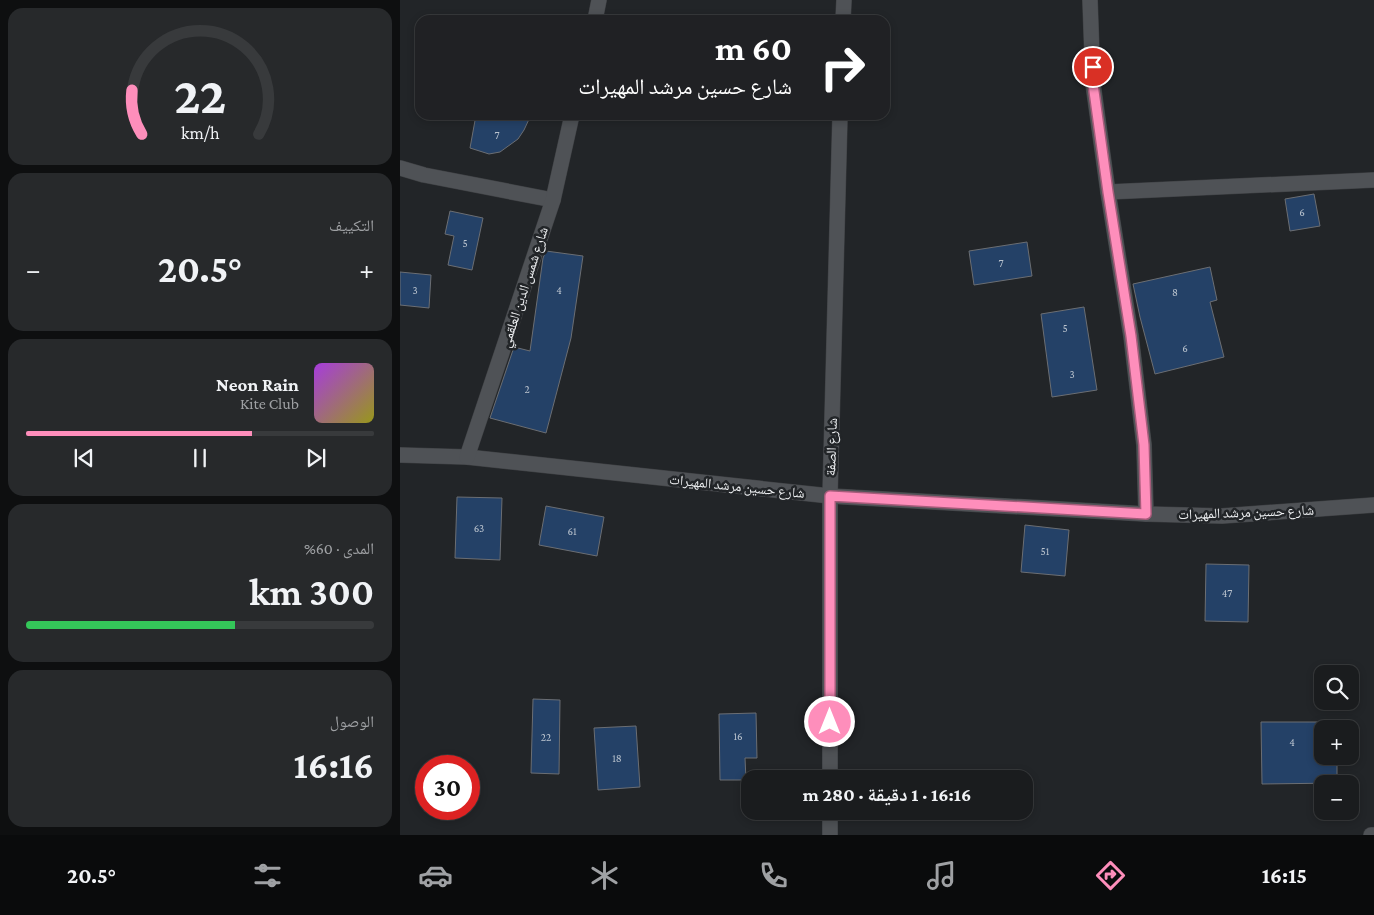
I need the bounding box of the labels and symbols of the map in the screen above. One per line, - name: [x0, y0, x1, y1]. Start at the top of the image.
- pin: [1072, 46, 1114, 88]
- house number: 7: [494, 129, 500, 141]
- house number: 6: [1299, 206, 1305, 218]
- street label: شارع شمس الدين العلقمي: [497, 225, 554, 350]
- house number: 5: [462, 237, 468, 249]
- house number: 7: [998, 257, 1004, 269]
- house number: 3: [412, 284, 418, 296]
- house number: 4: [556, 284, 562, 296]
- house number: 8: [1172, 286, 1178, 298]
- house number: 5: [1062, 322, 1068, 334]
- house number: 6: [1182, 342, 1188, 354]
- house number: 3: [1069, 368, 1075, 380]
- house number: 2: [524, 383, 530, 395]
- street label: شارع الصفة: [822, 418, 842, 476]
- street label: شارع حسين مرشد المهيرات: [668, 471, 805, 503]
- street label: شارع حسين مرشد المهيرات: [1178, 502, 1314, 524]
- house number: 63: [474, 522, 484, 534]
- house number: 61: [567, 525, 577, 537]
- house number: 51: [1041, 545, 1050, 557]
- house number: 47: [1222, 587, 1232, 599]
- position arrow: [803, 695, 855, 747]
- house number: 16: [733, 730, 743, 742]
- house number: 22: [541, 731, 551, 743]
- house number: 4: [1289, 736, 1295, 748]
- house number: 18: [612, 752, 622, 764]
- speed limit sign: 30: [415, 755, 480, 820]

